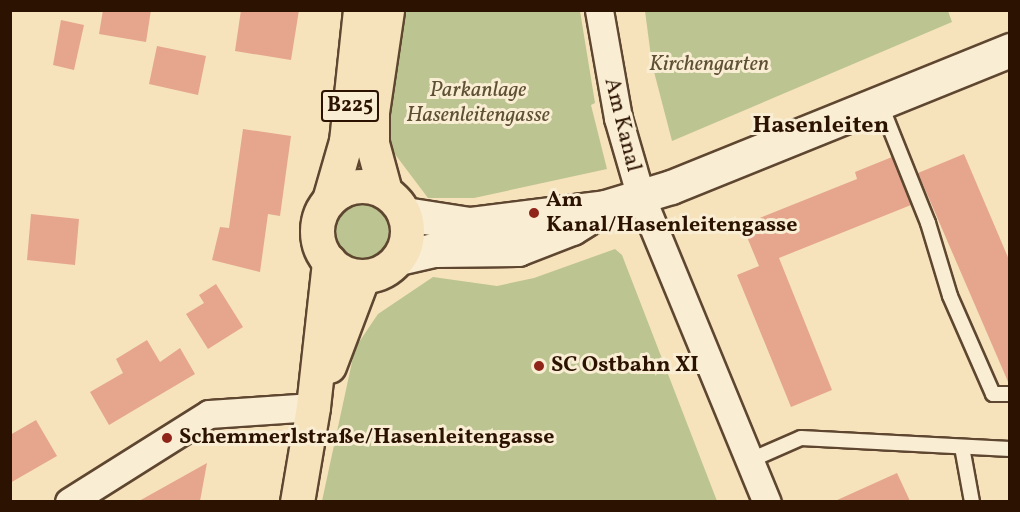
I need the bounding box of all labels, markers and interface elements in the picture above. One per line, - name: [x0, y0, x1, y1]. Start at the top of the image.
- park label: Kirchengarten: [649, 52, 769, 78]
- street label: Am Kanal: [598, 75, 646, 175]
- park label: Parkanlage Hasenleitengasse: [406, 77, 550, 128]
- road number: B225: [320, 88, 380, 124]
- district label: Hasenleiten: [753, 113, 889, 141]
- place label: Am Kanal/Hasenleitengasse: [546, 187, 797, 238]
- marker: Am Kanal/Hasenleitengasse: [527, 206, 541, 220]
- place label: SC Ostbahn XI: [551, 353, 699, 379]
- marker: SC Ostbahn XI: [532, 359, 546, 373]
- place label: Schemmerlstraße/Hasenleitengasse: [179, 425, 554, 451]
- marker: Schemmerlstraße/Hasenleitengasse: [160, 431, 174, 445]

